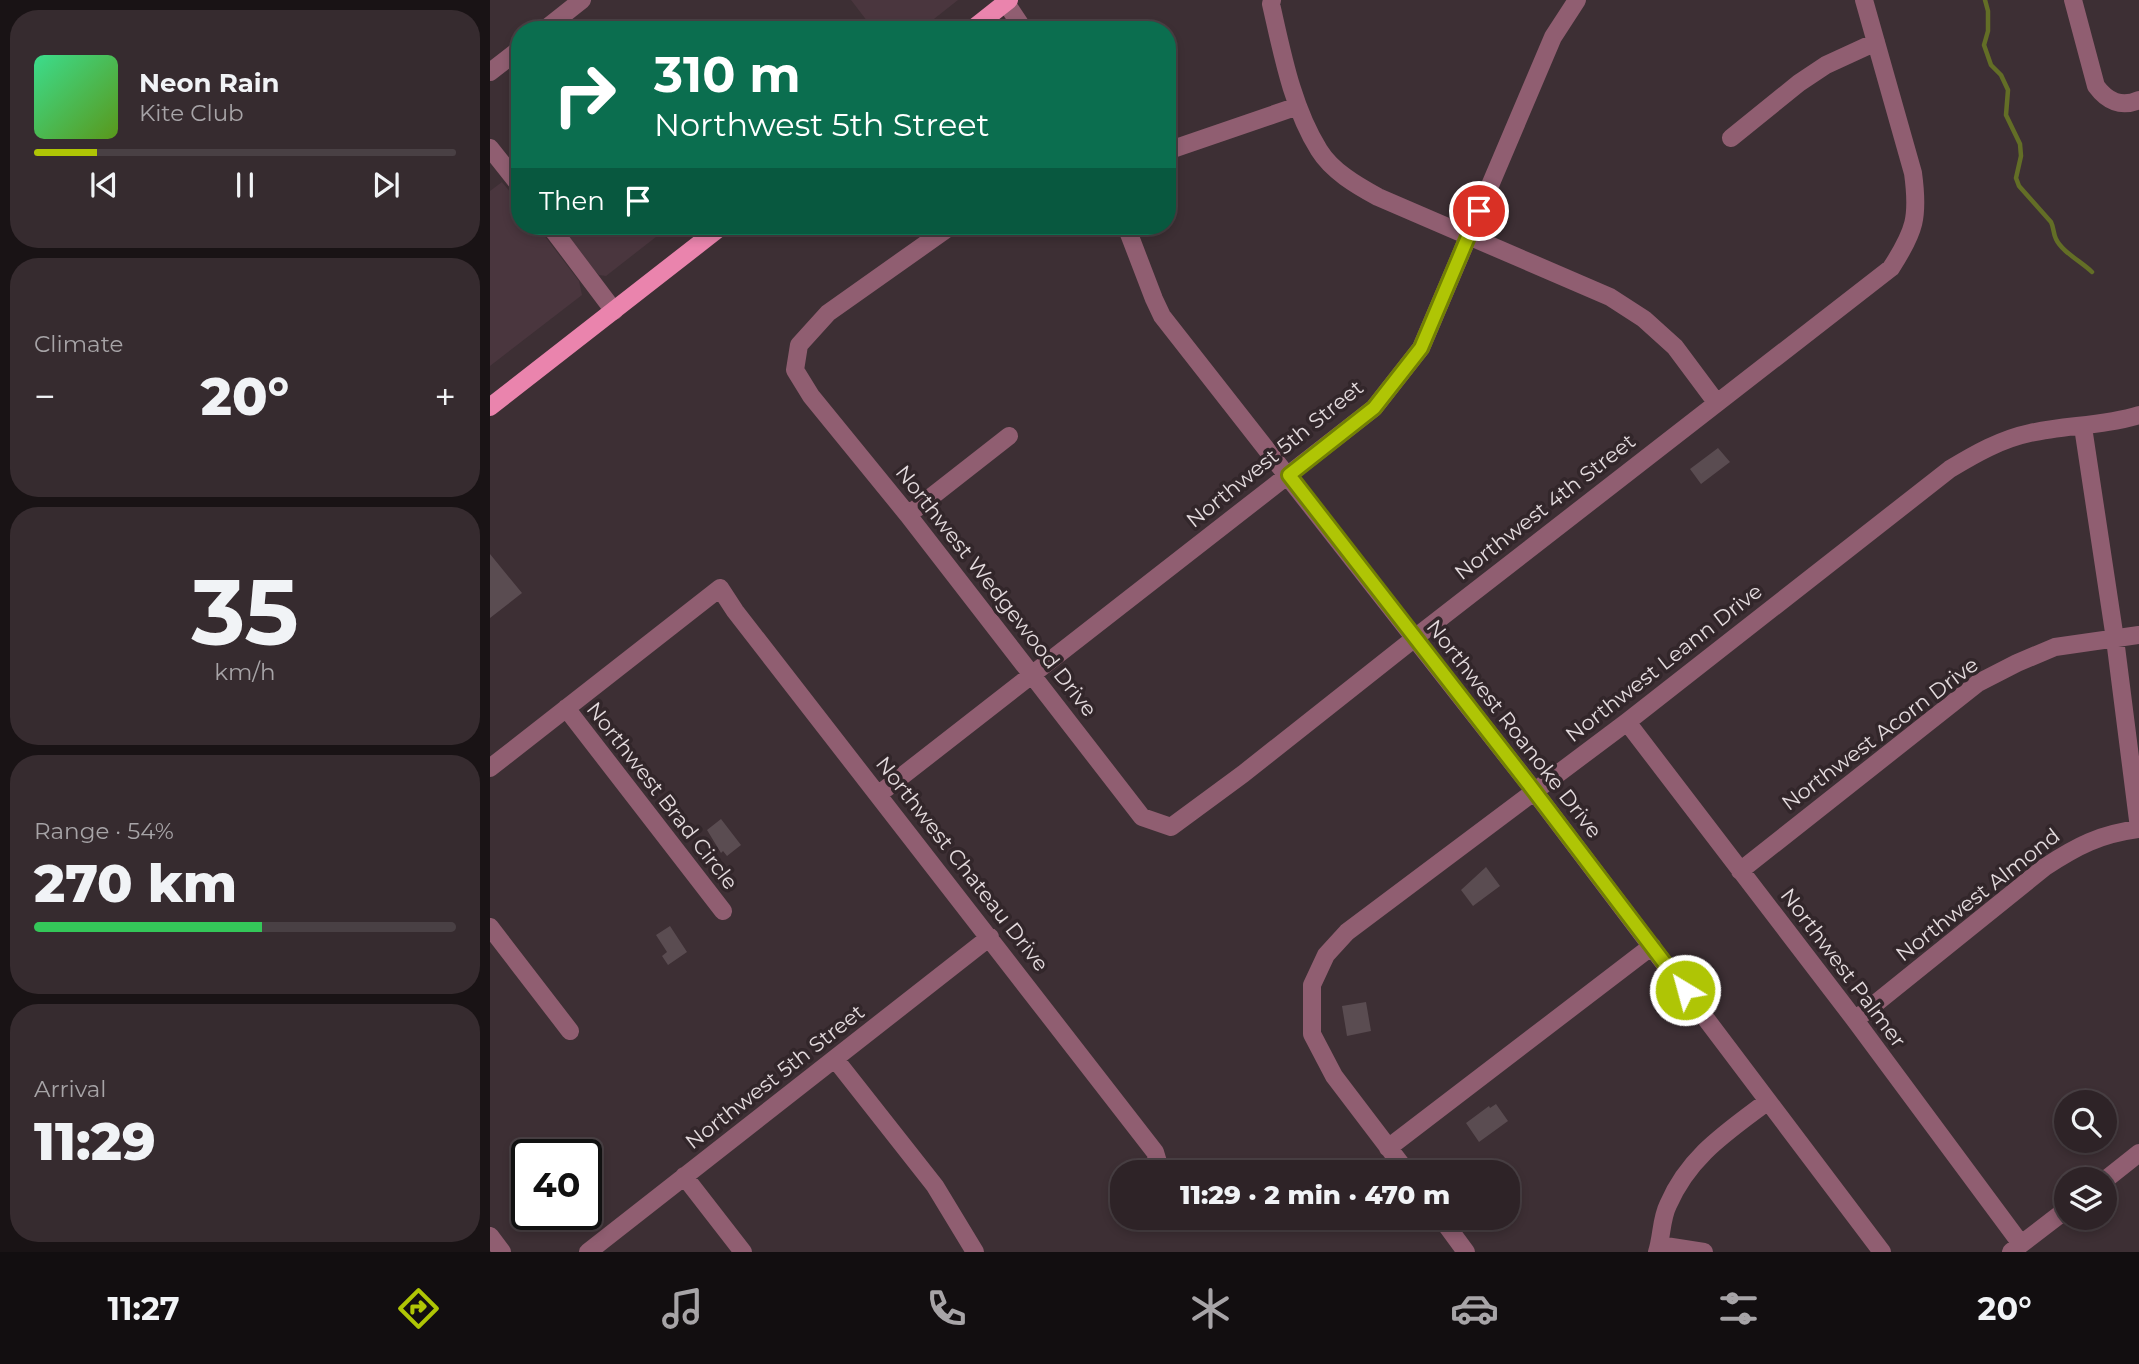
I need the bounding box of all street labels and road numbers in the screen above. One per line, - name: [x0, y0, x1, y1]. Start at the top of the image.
- street label: Northwest 5th Street: [1181, 375, 1368, 533]
- street label: Northwest 4th Street: [1449, 428, 1640, 585]
- street label: Northwest Wedgewood Drive: [891, 460, 1102, 721]
- street label: Northwest Leann Drive: [1560, 578, 1767, 747]
- street label: Northwest Roanoke Drive: [1421, 615, 1607, 843]
- street label: Northwest Acorn Drive: [1777, 652, 1983, 816]
- street label: Northwest Brad Circle: [581, 697, 743, 894]
- street label: Northwest Chateau Drive: [871, 751, 1054, 976]
- street label: Northwest Almond: [1891, 823, 2065, 966]
- street label: Northwest Palmer: [1775, 883, 1911, 1052]
- street label: Northwest 5th Street: [680, 999, 869, 1154]

